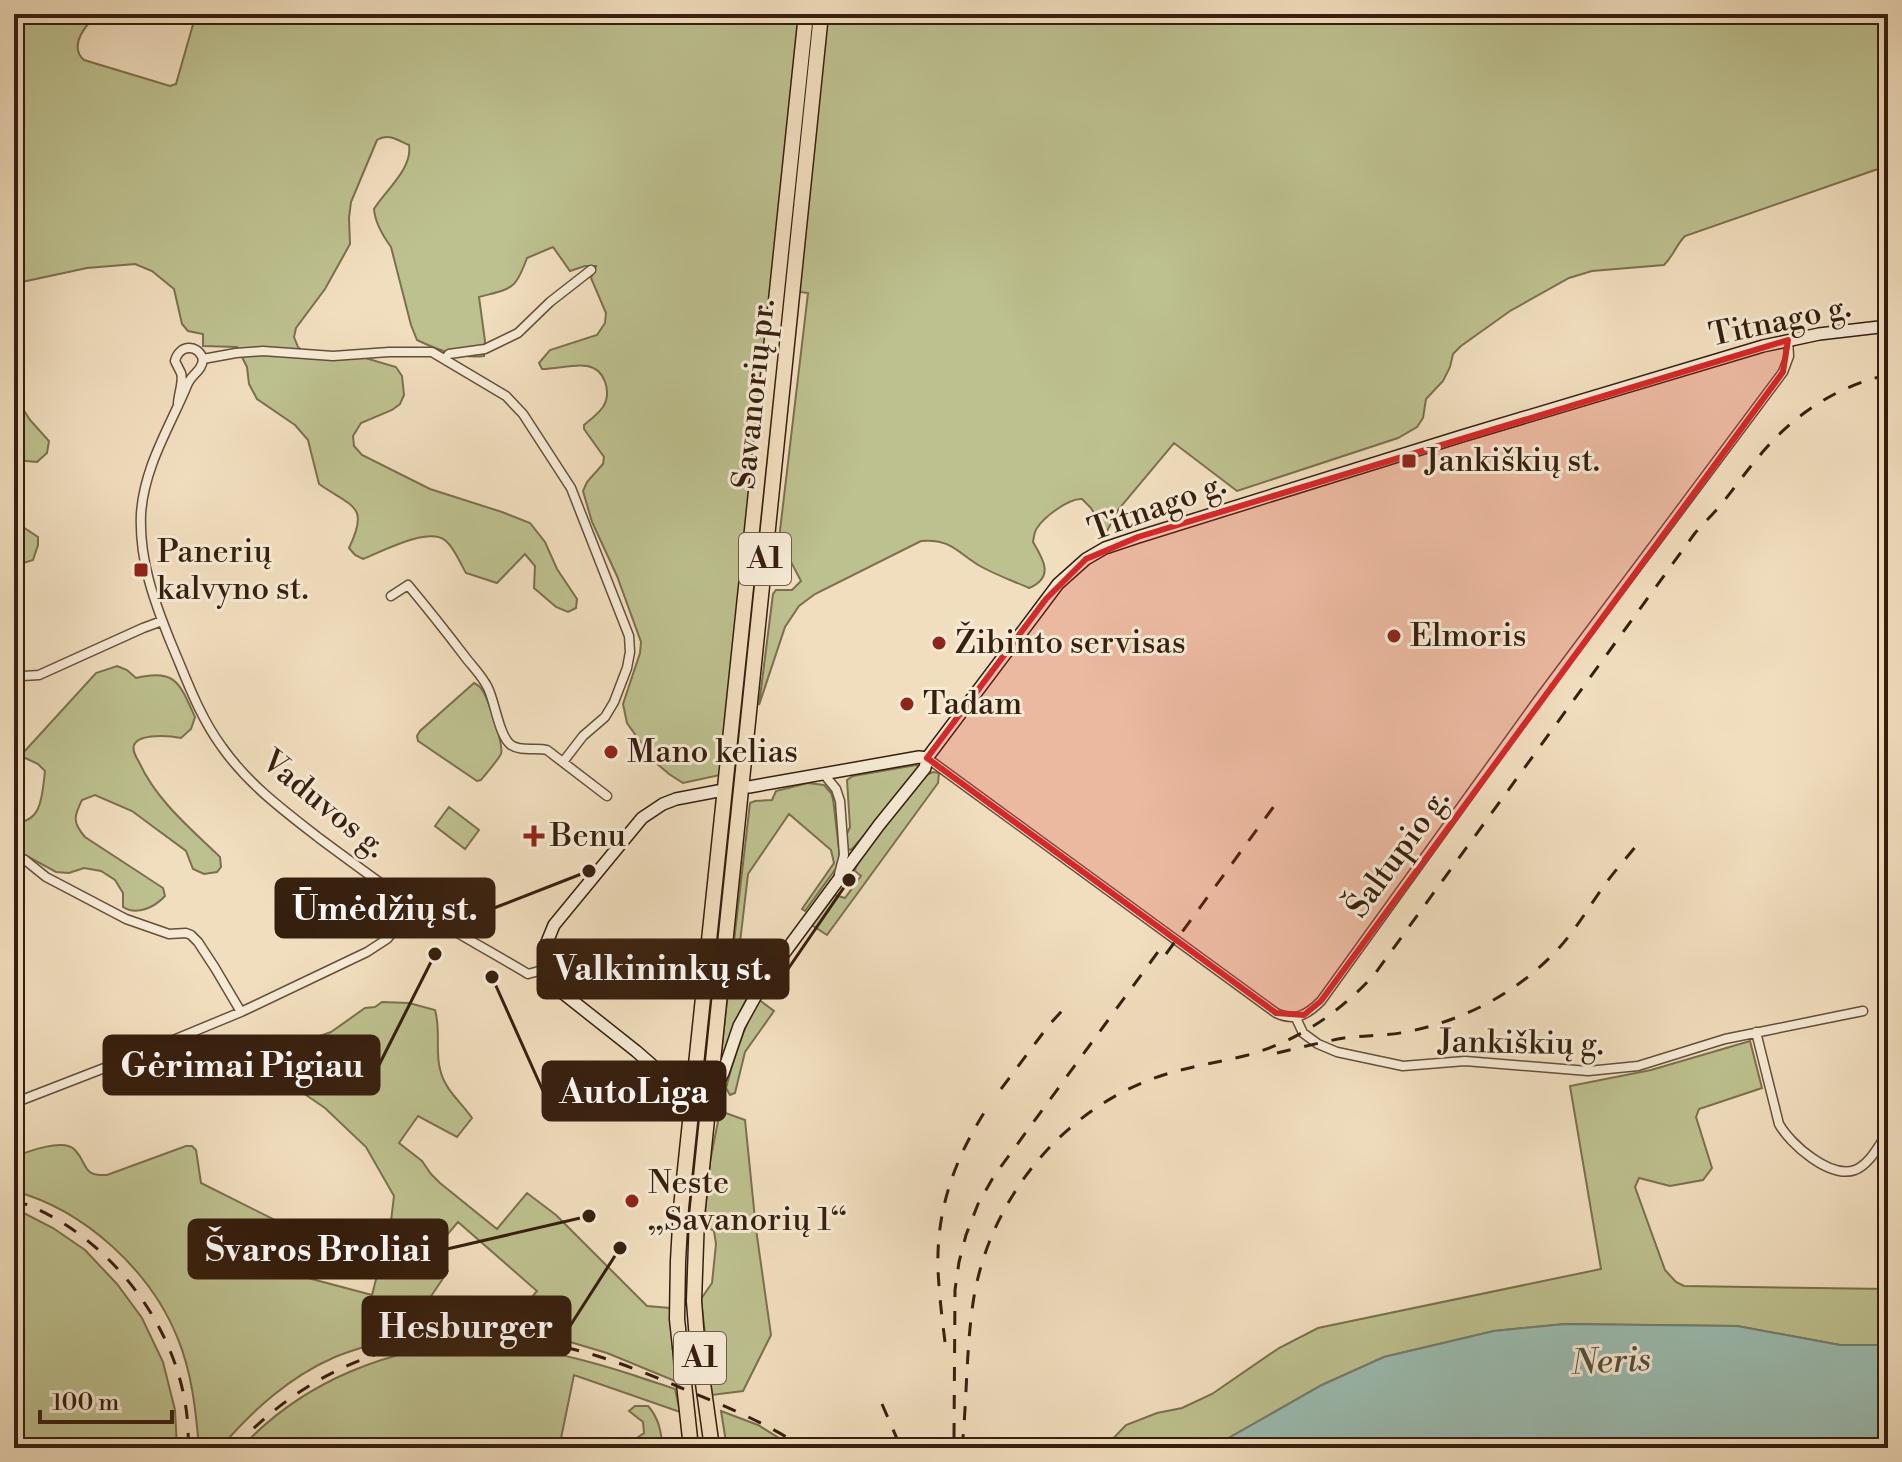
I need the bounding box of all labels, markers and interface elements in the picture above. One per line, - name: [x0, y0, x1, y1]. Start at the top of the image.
- street label: Titnago g.: [1706, 287, 1854, 355]
- street label: Savanorių pr.: [724, 297, 784, 491]
- place label: Jankiškių st.: [1424, 441, 1600, 481]
- marker: Jankiškių st.: [1400, 452, 1418, 470]
- street label: Titnago g.: [1083, 464, 1231, 550]
- place label: Panerių kalvyno st.: [157, 532, 309, 609]
- road number: A1: [739, 533, 791, 585]
- marker: Panerių kalvyno st.: [132, 561, 150, 579]
- place label: Elmoris: [1410, 616, 1527, 656]
- place label: Žibinto servisas: [955, 621, 1186, 663]
- marker: Elmoris: [1385, 627, 1403, 645]
- marker: Žibinto servisas: [930, 634, 948, 652]
- place label: Tadam: [923, 684, 1022, 724]
- marker: Tadam: [898, 695, 916, 713]
- place label: Mano kelias: [627, 732, 798, 772]
- street label: Vaduvos g.: [252, 741, 395, 867]
- marker: Mano kelias: [602, 743, 620, 761]
- street label: Šaltupio g.: [1336, 779, 1458, 926]
- place label: Benu: [549, 816, 626, 856]
- marker: Benu: [525, 827, 543, 845]
- callout: Ūmėdžių st.: [276, 879, 494, 937]
- text: Ūmėdžių st.: [292, 887, 478, 931]
- callout: Valkininkų st.: [538, 940, 788, 998]
- text: Valkininkų st.: [553, 949, 772, 991]
- street label: Jankiškių g.: [1437, 1022, 1604, 1064]
- callout: Gėrimai Pigiau: [104, 1036, 379, 1094]
- text: Gėrimai Pigiau: [120, 1046, 364, 1088]
- callout: AutoLiga: [543, 1062, 725, 1120]
- text: AutoLiga: [558, 1072, 709, 1114]
- place label: Neste „Savanorių 1“: [648, 1163, 847, 1240]
- marker: Neste „Savanorių 1“: [623, 1192, 641, 1210]
- callout: Švaros Broliai: [189, 1220, 447, 1278]
- text: Švaros Broliai: [205, 1226, 431, 1272]
- callout: Hesburger: [363, 1297, 570, 1355]
- text: Hesburger: [379, 1307, 553, 1349]
- road number: A1: [674, 1332, 726, 1384]
- water label: Neris: [1569, 1339, 1652, 1385]
- scale bar: [40, 1374, 172, 1424]
- text: 100 m: [52, 1388, 119, 1418]

